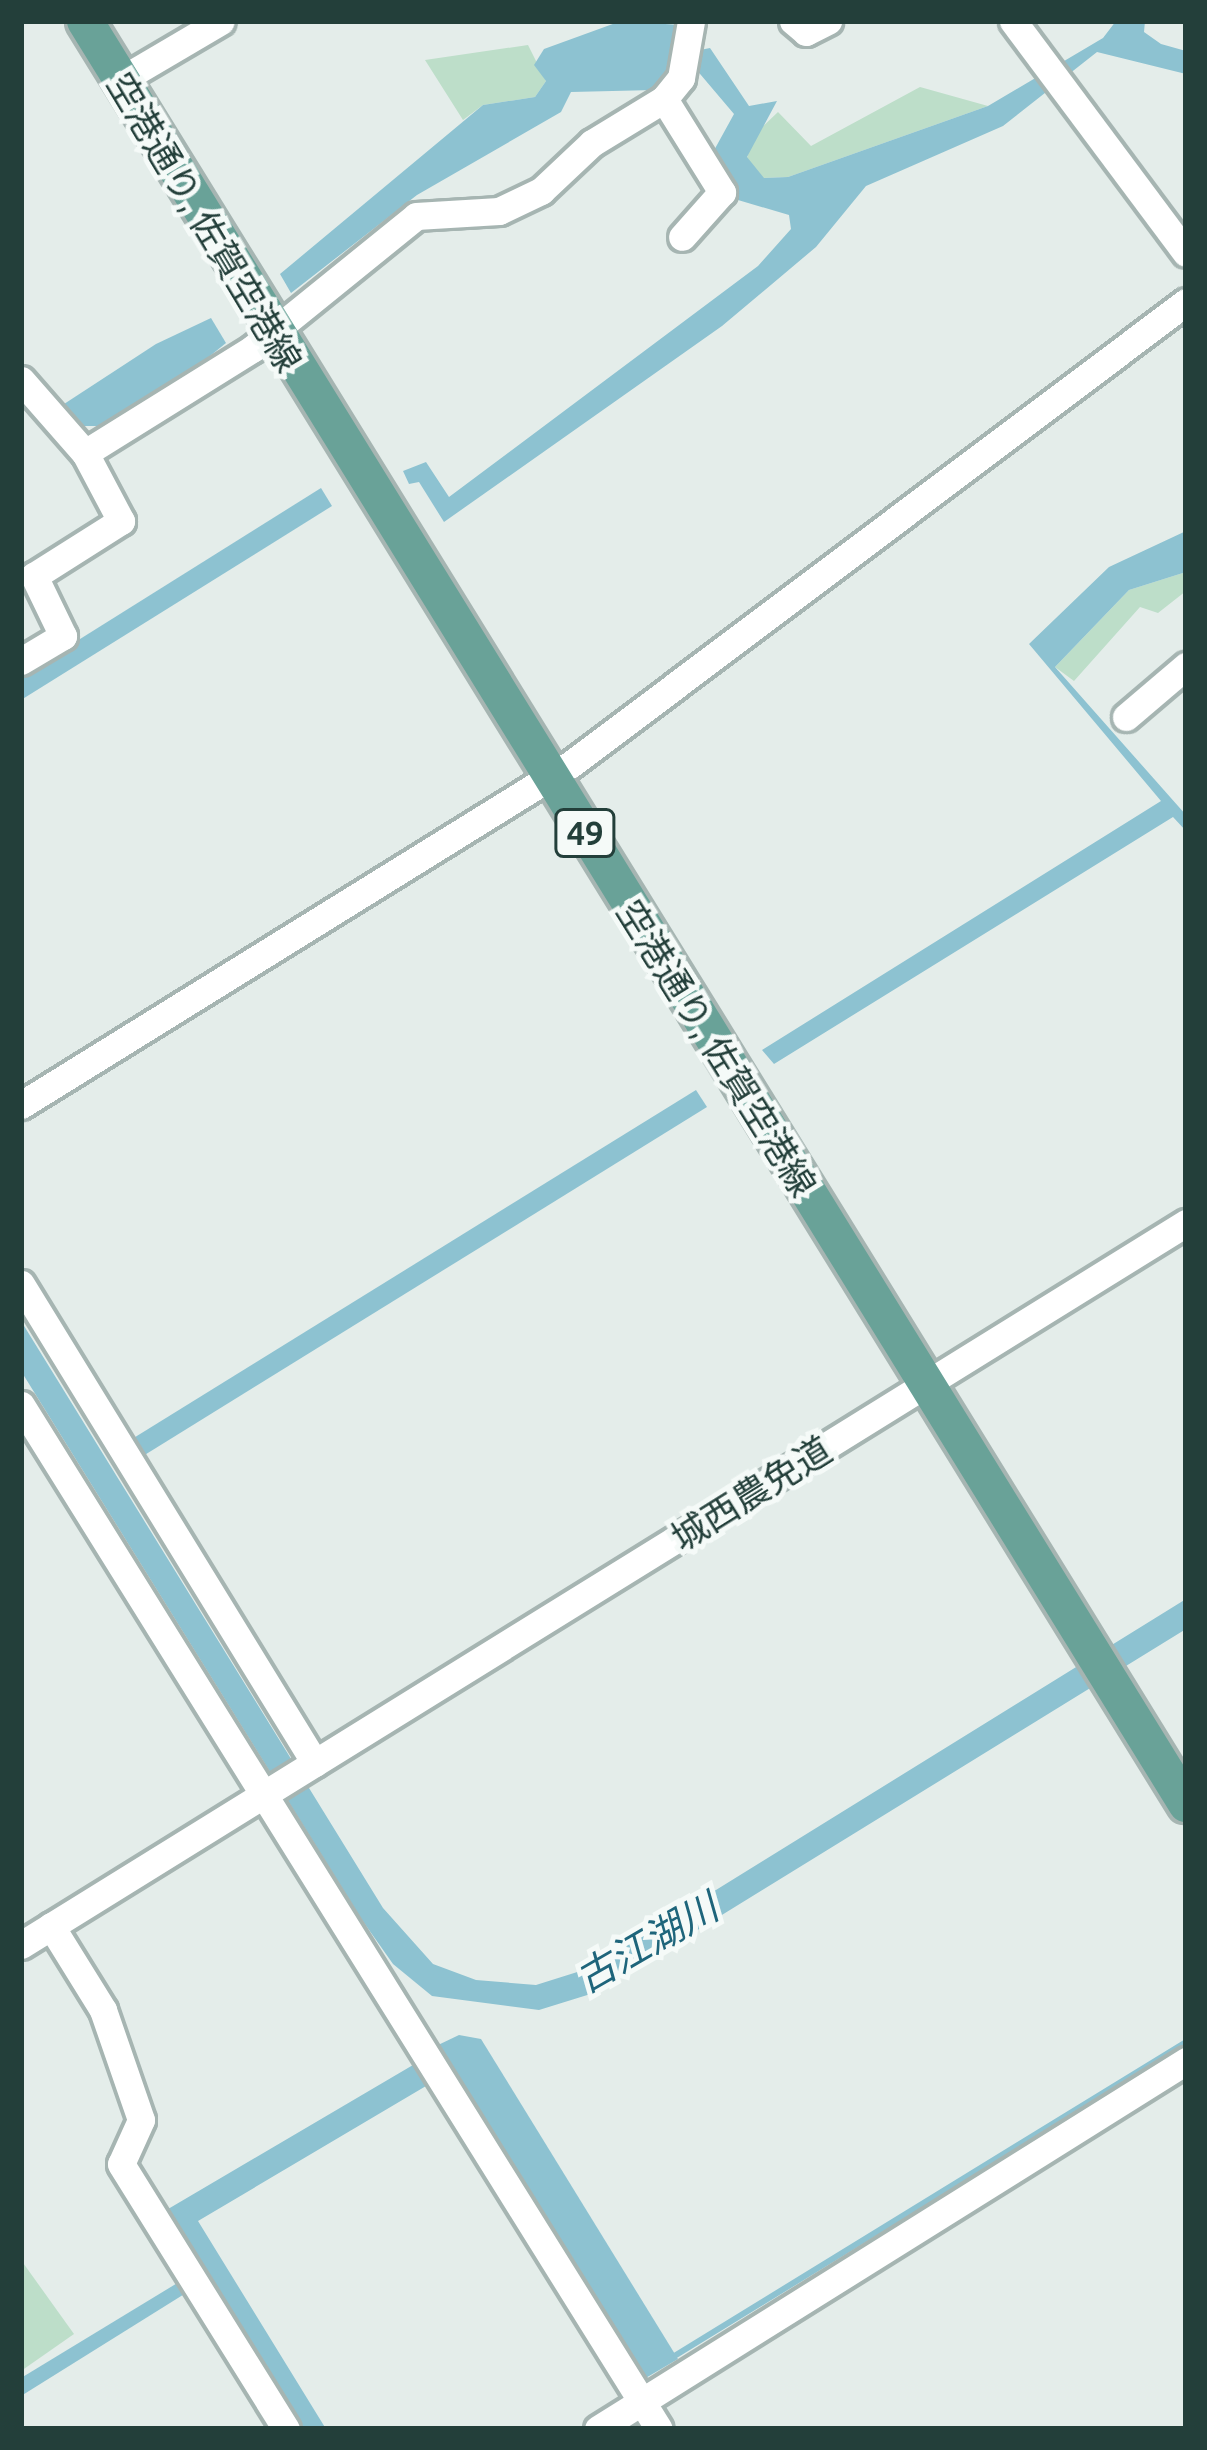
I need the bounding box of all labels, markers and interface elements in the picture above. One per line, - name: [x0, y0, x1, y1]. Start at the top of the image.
- street label: 空港通り, 佐賀空港線: [99, 65, 311, 379]
- road number: 49: [552, 806, 618, 860]
- street label: 空港通り, 佐賀空港線: [608, 892, 826, 1204]
- street label: 城西農免道: [663, 1427, 839, 1559]
- water label: 古江湖川: [568, 1884, 726, 2002]

